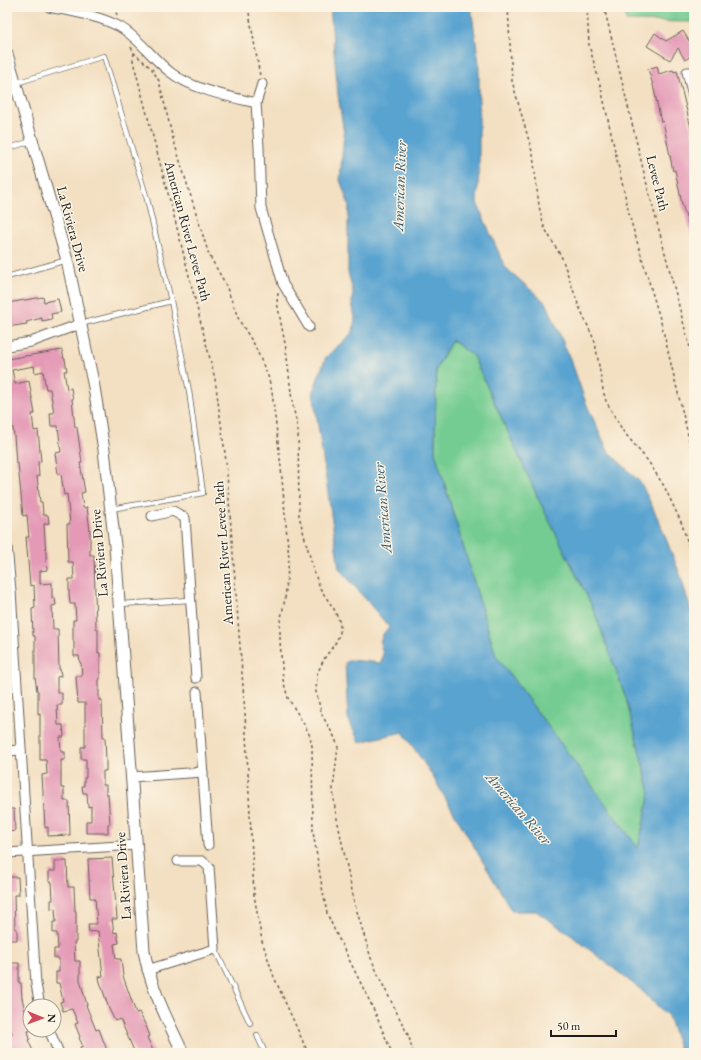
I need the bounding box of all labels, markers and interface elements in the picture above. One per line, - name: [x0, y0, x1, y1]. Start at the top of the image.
- water label: American River: [388, 139, 410, 233]
- street label: Levee Path: [642, 153, 674, 213]
- street label: American River Levee Path: [160, 158, 215, 303]
- street label: La Riviera Drive: [53, 184, 93, 274]
- water label: American River: [368, 461, 396, 555]
- street label: American River Levee Path: [209, 480, 237, 627]
- street label: La Riviera Drive: [86, 508, 112, 598]
- water label: American River: [481, 767, 557, 849]
- street label: La Riviera Drive: [111, 831, 135, 921]
- north arrow: [22, 998, 62, 1038]
- scale bar: [551, 1012, 616, 1038]
- text: N: [45, 1014, 59, 1023]
- text: 50 m: [557, 1018, 581, 1034]

